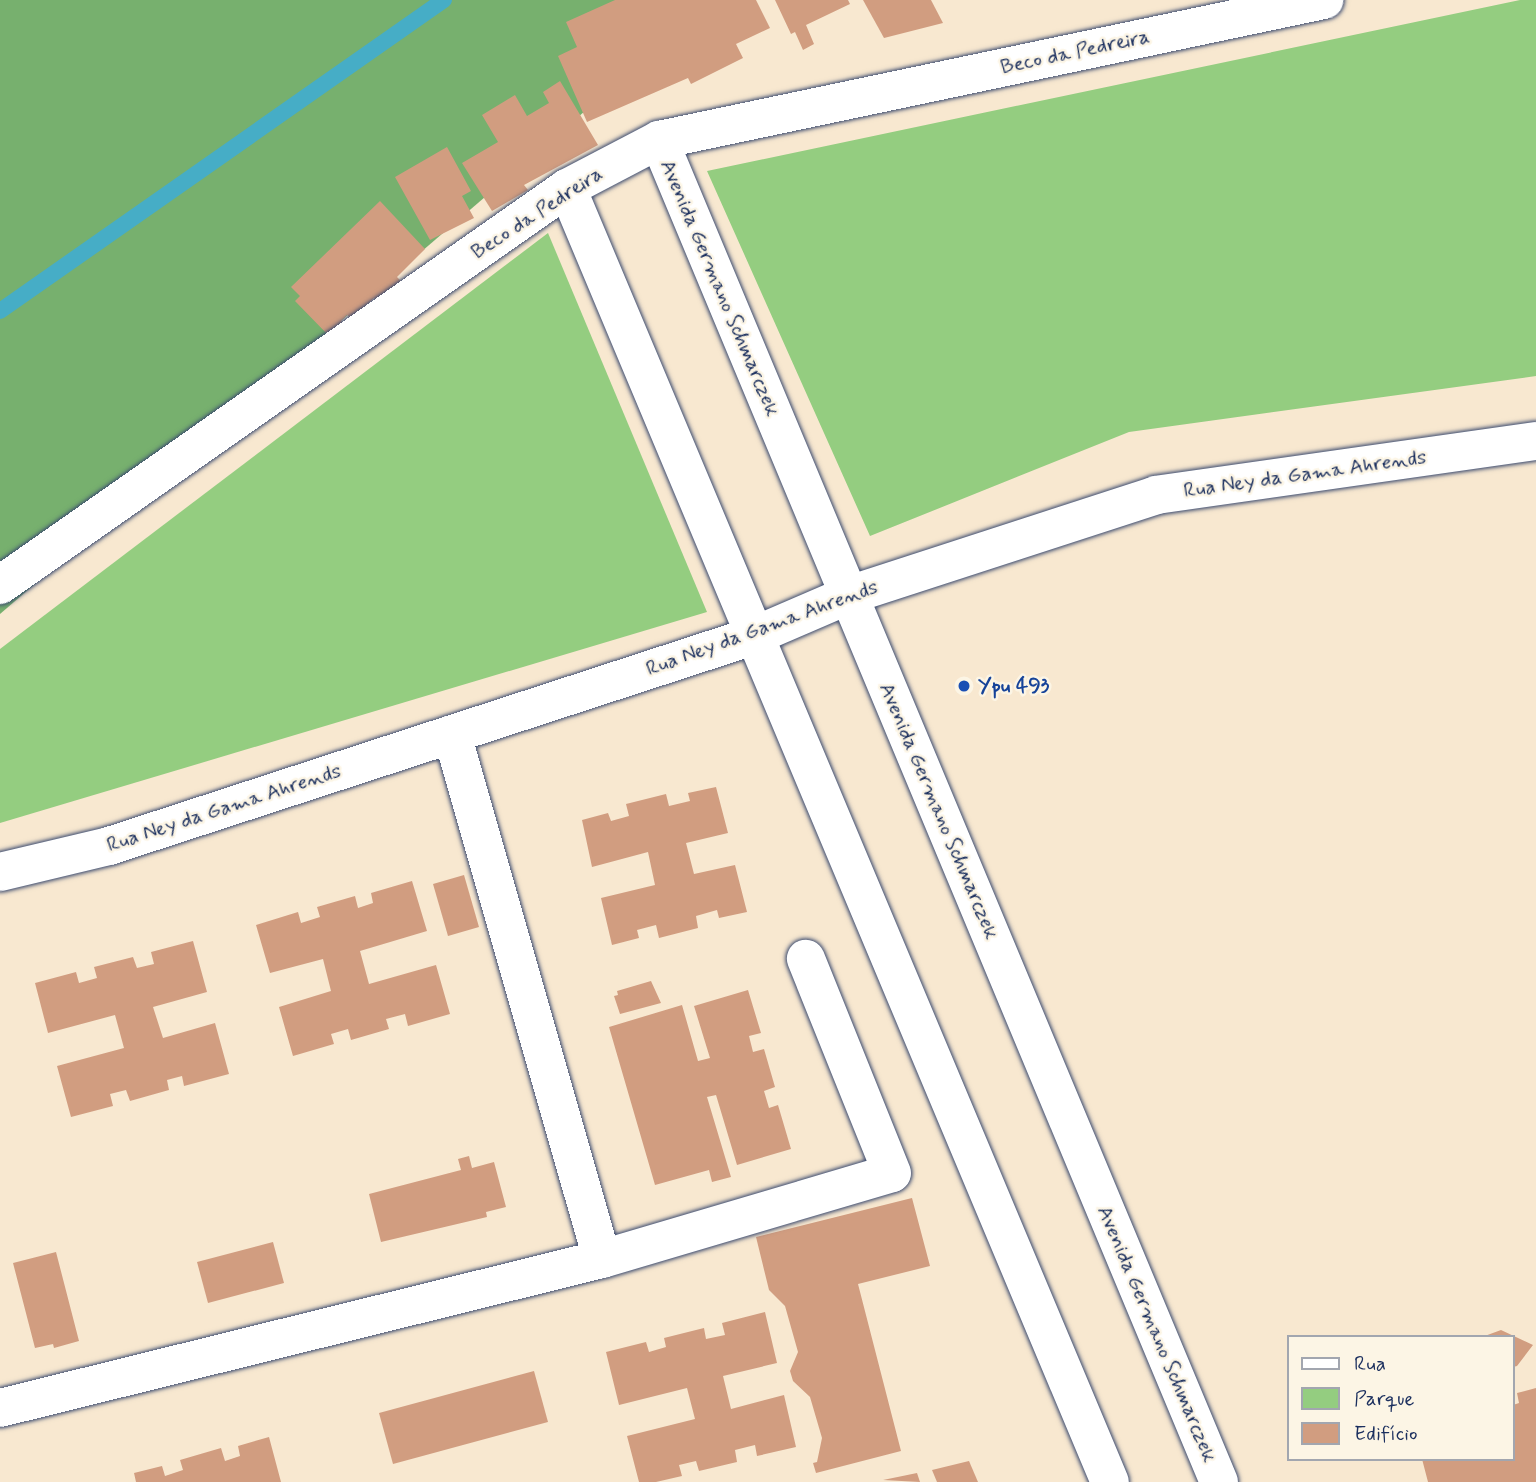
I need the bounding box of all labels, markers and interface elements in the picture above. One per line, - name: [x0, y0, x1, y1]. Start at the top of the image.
- street label: Beco da Pedreira: [1000, 24, 1150, 80]
- street label: Avenida Germano Schmarczek: [655, 157, 785, 419]
- street label: Beco da Pedreira: [468, 162, 606, 264]
- street label: Rua Ney da Gama Ahrends: [1184, 445, 1426, 503]
- street label: Rua Ney da Gama Ahrends: [645, 575, 879, 681]
- place label: Ypu 493: [978, 673, 1049, 699]
- marker: Ypu 493: [956, 678, 972, 694]
- street label: Avenida Germano Schmarczek: [874, 680, 1004, 942]
- street label: Rua Ney da Gama Ahrends: [106, 759, 342, 857]
- street label: Avenida Germano Schmarczek: [1092, 1203, 1222, 1465]
- legend: [1288, 1335, 1515, 1461]
- text: Rua: [1354, 1350, 1386, 1378]
- text: Parque: [1354, 1385, 1414, 1413]
- text: Edifício: [1354, 1420, 1418, 1448]

